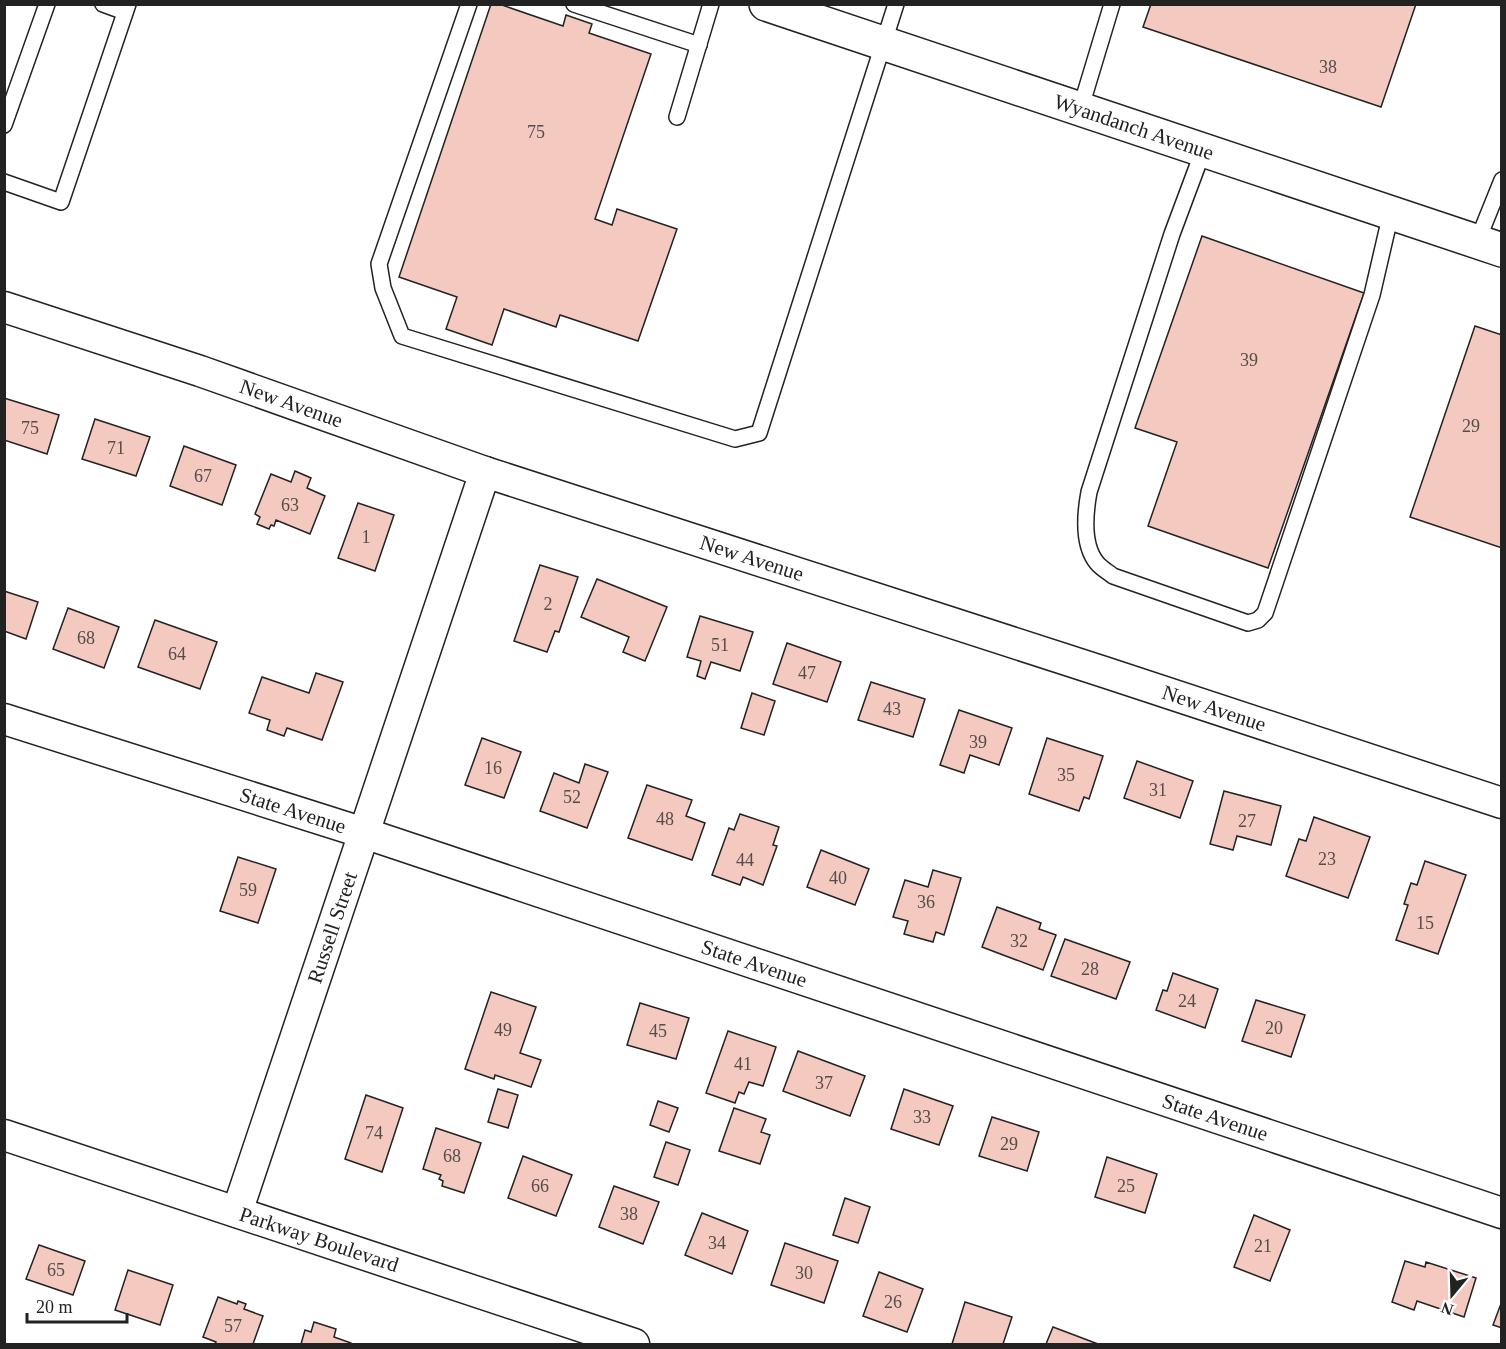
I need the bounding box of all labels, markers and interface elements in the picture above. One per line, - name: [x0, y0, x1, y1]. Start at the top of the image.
- house number: 38: [1319, 57, 1337, 77]
- street label: Wyandanch Avenue: [1051, 89, 1217, 165]
- house number: 75: [527, 122, 545, 142]
- house number: 39: [1240, 350, 1258, 370]
- street label: New Avenue: [237, 374, 346, 433]
- house number: 29: [1462, 416, 1480, 436]
- house number: 75: [21, 418, 39, 438]
- house number: 71: [107, 438, 125, 458]
- house number: 67: [194, 466, 212, 486]
- house number: 63: [281, 495, 299, 515]
- house number: 1: [362, 527, 371, 547]
- street label: New Avenue: [697, 530, 807, 586]
- house number: 2: [544, 594, 553, 614]
- house number: 68: [77, 628, 95, 648]
- house number: 51: [711, 635, 729, 655]
- house number: 64: [168, 644, 186, 664]
- house number: 47: [798, 663, 816, 683]
- street label: New Avenue: [1159, 680, 1269, 736]
- house number: 43: [883, 699, 901, 719]
- house number: 39: [969, 732, 987, 752]
- house number: 16: [484, 758, 502, 778]
- house number: 35: [1057, 765, 1075, 785]
- house number: 31: [1149, 780, 1167, 800]
- street label: State Avenue: [237, 782, 349, 839]
- house number: 52: [563, 787, 581, 807]
- house number: 48: [656, 809, 674, 829]
- house number: 27: [1238, 811, 1256, 831]
- house number: 23: [1318, 849, 1336, 869]
- house number: 44: [736, 850, 754, 870]
- house number: 40: [829, 868, 847, 888]
- street label: Russell Street: [302, 869, 362, 986]
- house number: 59: [239, 880, 257, 900]
- house number: 36: [917, 892, 935, 912]
- house number: 15: [1416, 913, 1434, 933]
- house number: 32: [1010, 931, 1028, 951]
- street label: State Avenue: [698, 935, 810, 992]
- house number: 28: [1081, 959, 1099, 979]
- house number: 24: [1178, 991, 1196, 1011]
- house number: 20: [1265, 1018, 1283, 1038]
- house number: 49: [494, 1020, 512, 1040]
- house number: 45: [649, 1021, 667, 1041]
- house number: 41: [734, 1054, 752, 1074]
- house number: 37: [815, 1073, 833, 1093]
- street label: State Avenue: [1159, 1088, 1271, 1146]
- house number: 33: [913, 1107, 931, 1127]
- house number: 74: [365, 1123, 383, 1143]
- house number: 29: [1000, 1134, 1018, 1154]
- house number: 68: [443, 1146, 461, 1166]
- house number: 66: [531, 1176, 549, 1196]
- house number: 25: [1117, 1176, 1135, 1196]
- street label: Parkway Boulevard: [236, 1202, 402, 1277]
- house number: 38: [620, 1204, 638, 1224]
- house number: 34: [708, 1233, 726, 1253]
- house number: 21: [1254, 1236, 1272, 1256]
- house number: 65: [47, 1260, 65, 1280]
- house number: 30: [795, 1263, 813, 1283]
- north arrow: [1422, 1265, 1482, 1325]
- scale bar: [27, 1286, 128, 1324]
- house number: 26: [884, 1292, 902, 1312]
- text: 20 m: [36, 1297, 73, 1317]
- text: N: [1439, 1299, 1456, 1319]
- house number: 57: [224, 1316, 242, 1336]

